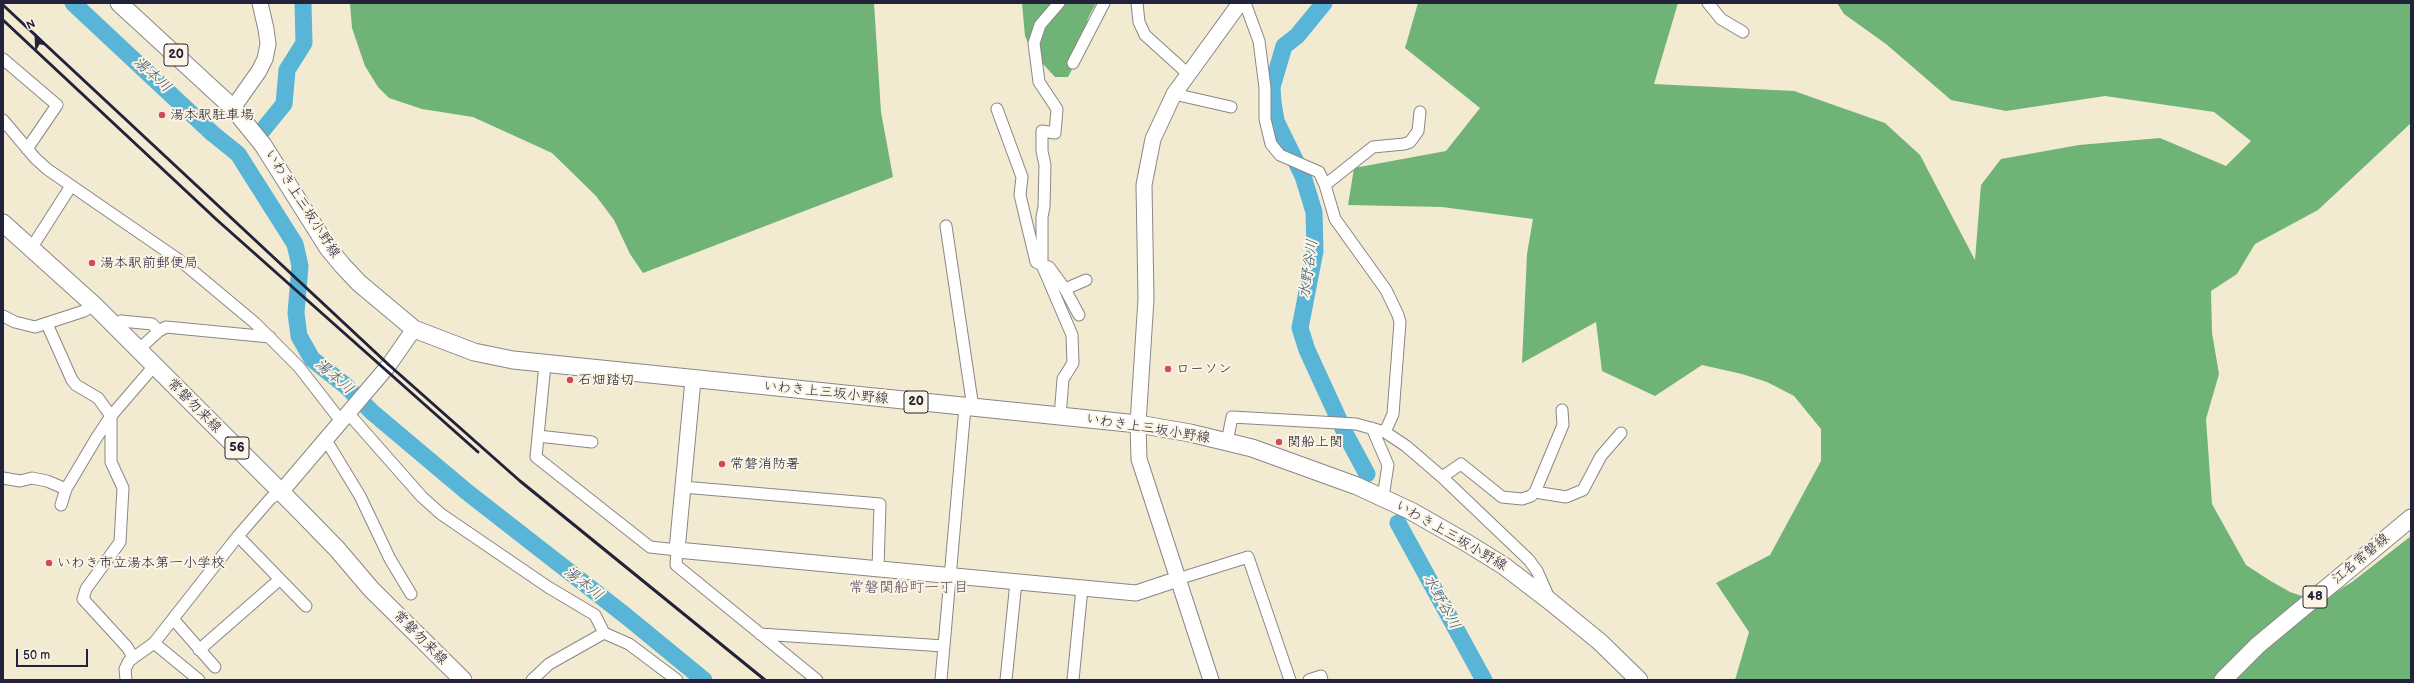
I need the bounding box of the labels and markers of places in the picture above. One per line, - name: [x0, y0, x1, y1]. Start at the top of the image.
- place label: 湯本駅駐車場: [170, 107, 254, 123]
- marker: 湯本駅駐車場: [157, 110, 167, 120]
- place label: 湯本駅前郵便局: [100, 255, 198, 271]
- marker: 湯本駅前郵便局: [87, 258, 97, 268]
- place label: ローソン: [1176, 361, 1232, 377]
- marker: ローソン: [1163, 364, 1173, 374]
- place label: 石畑踏切: [578, 372, 634, 388]
- marker: 石畑踏切: [565, 375, 575, 385]
- place label: 関船上関: [1287, 434, 1343, 450]
- marker: 関船上関: [1274, 437, 1284, 447]
- place label: 常磐消防署: [730, 456, 800, 472]
- marker: 常磐消防署: [717, 459, 727, 469]
- place label: いわき市立湯本第一小学校: [57, 555, 225, 571]
- marker: いわき市立湯本第一小学校: [44, 558, 54, 568]

